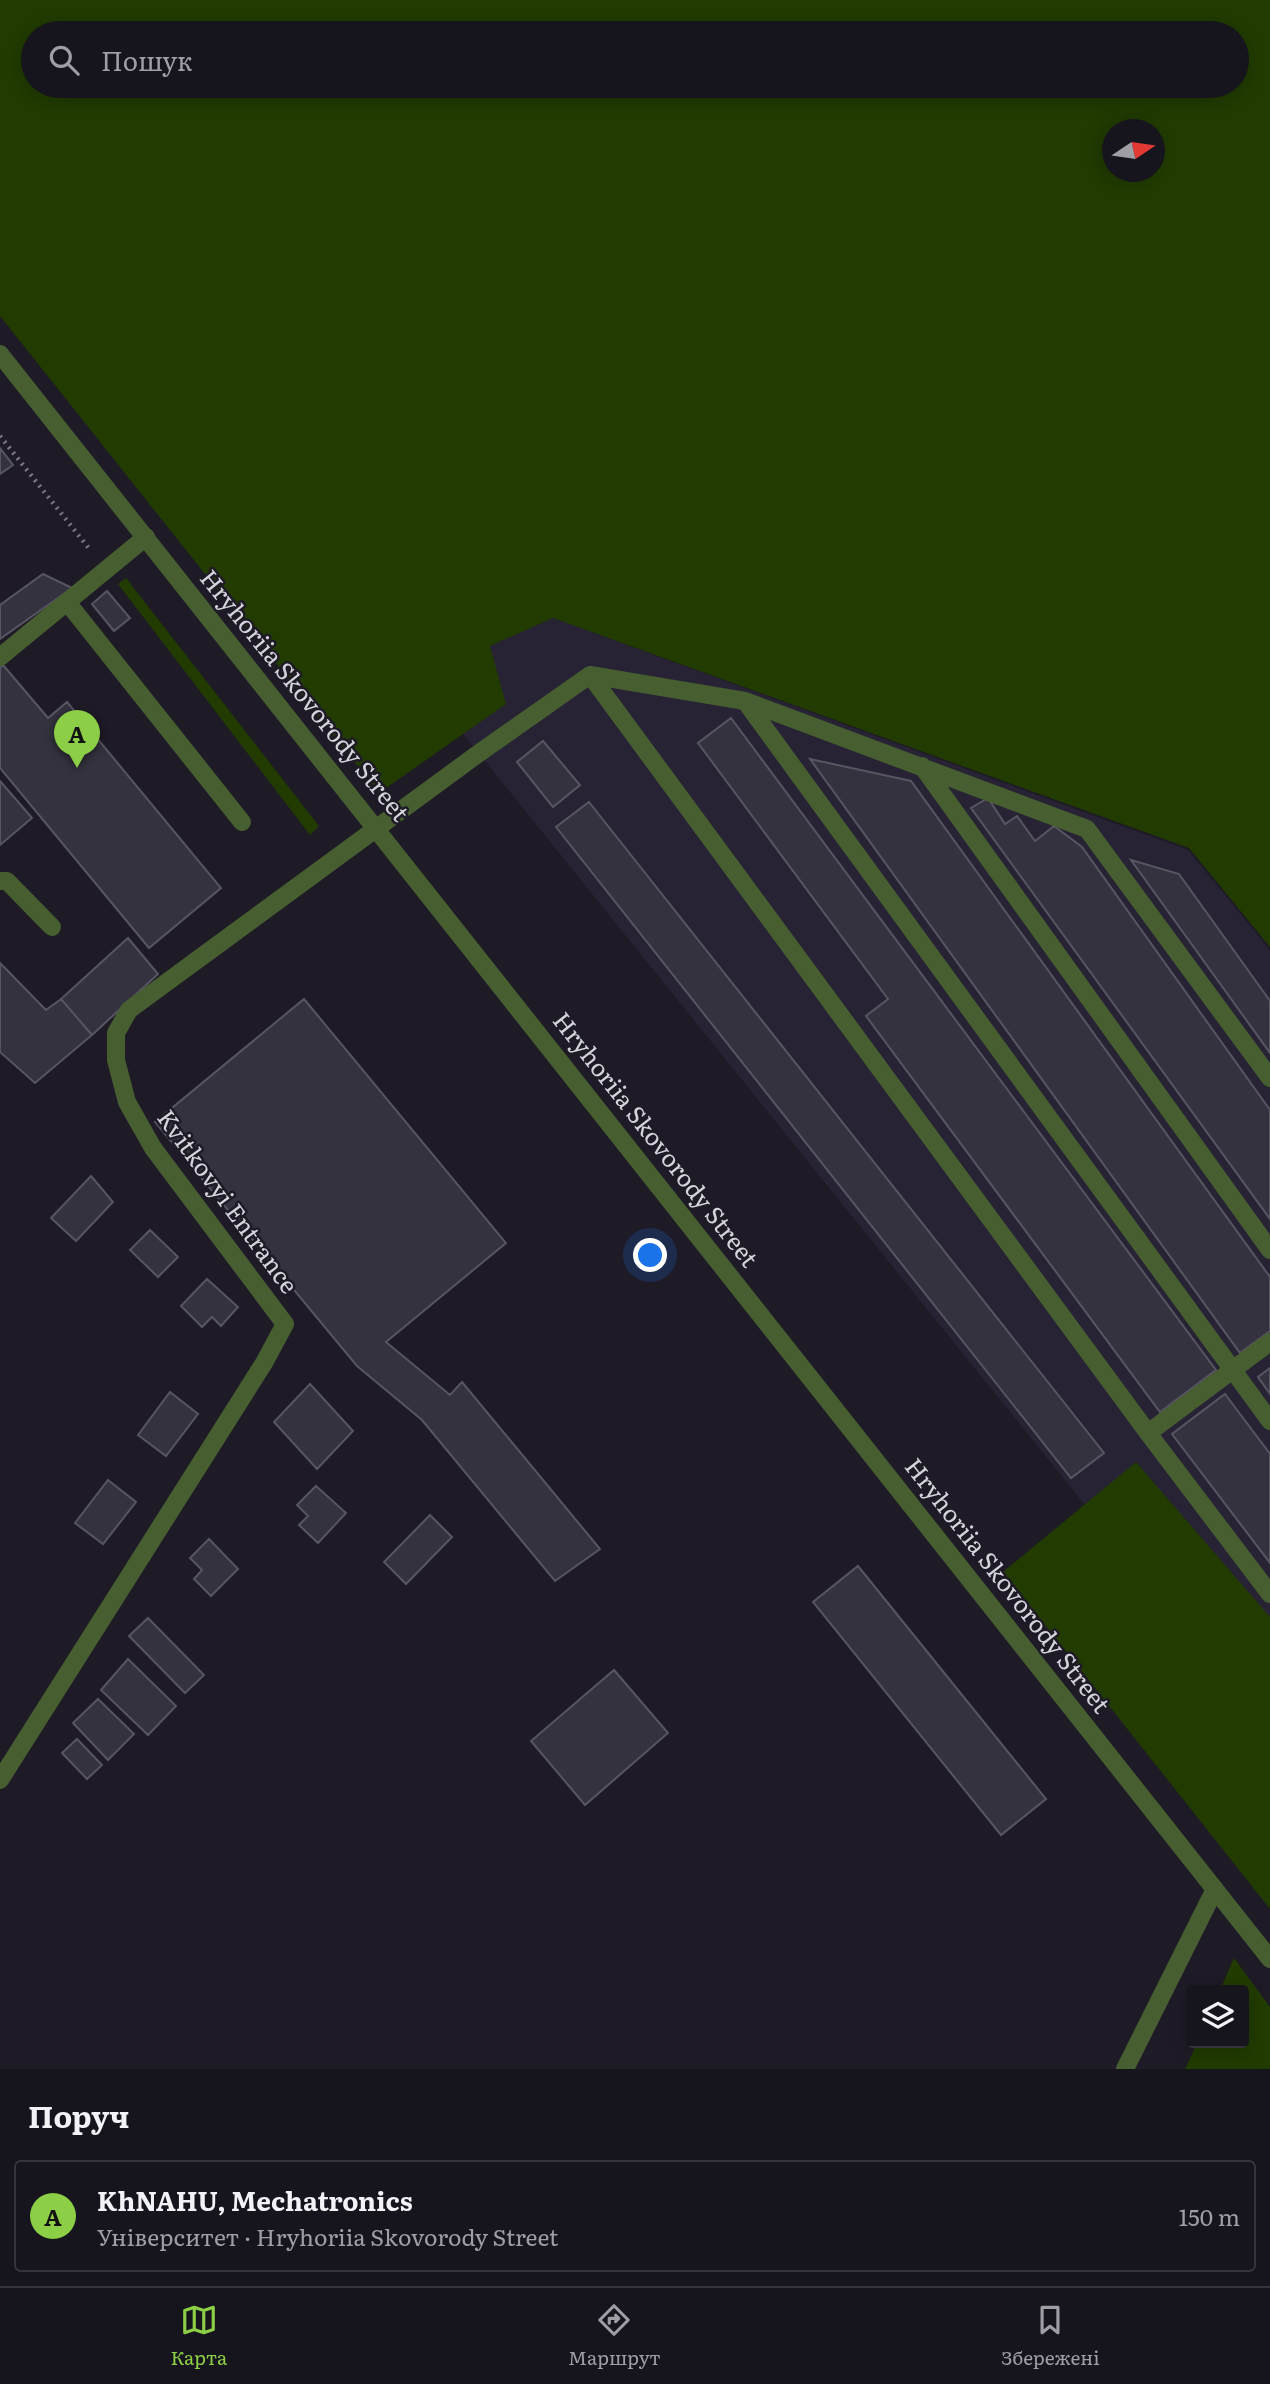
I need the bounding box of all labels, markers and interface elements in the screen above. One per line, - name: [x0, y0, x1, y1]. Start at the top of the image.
- search box: [21, 21, 1249, 98]
- text: Пошук: [101, 40, 192, 79]
- icon: search: [45, 41, 83, 79]
- north arrow: [1102, 119, 1165, 182]
- street label: Hryhoriia Skovorody Street: [193, 561, 419, 828]
- pin: A: [54, 710, 100, 768]
- street label: Hryhoriia Skovorody Street: [546, 1003, 768, 1274]
- street label: Kvitkovyi Entrance: [150, 1101, 308, 1300]
- your location: [633, 1238, 667, 1272]
- street label: Hryhoriia Skovorody Street: [898, 1449, 1120, 1720]
- map controls: [1186, 1985, 1249, 2048]
- button: layers: [1186, 1985, 1249, 2048]
- text: Поруч: [28, 2093, 129, 2137]
- text: KhNAHU, Mechatronics: [97, 2180, 413, 2219]
- text: A: [44, 2199, 62, 2233]
- text: 150 m: [1179, 2199, 1240, 2233]
- text: Університет · Hryhoriia Skovorody Street: [97, 2219, 558, 2253]
- tab: Карта: [170, 2301, 227, 2371]
- tab: Маршрут: [568, 2301, 660, 2371]
- tab: Збережені: [1001, 2301, 1100, 2371]

